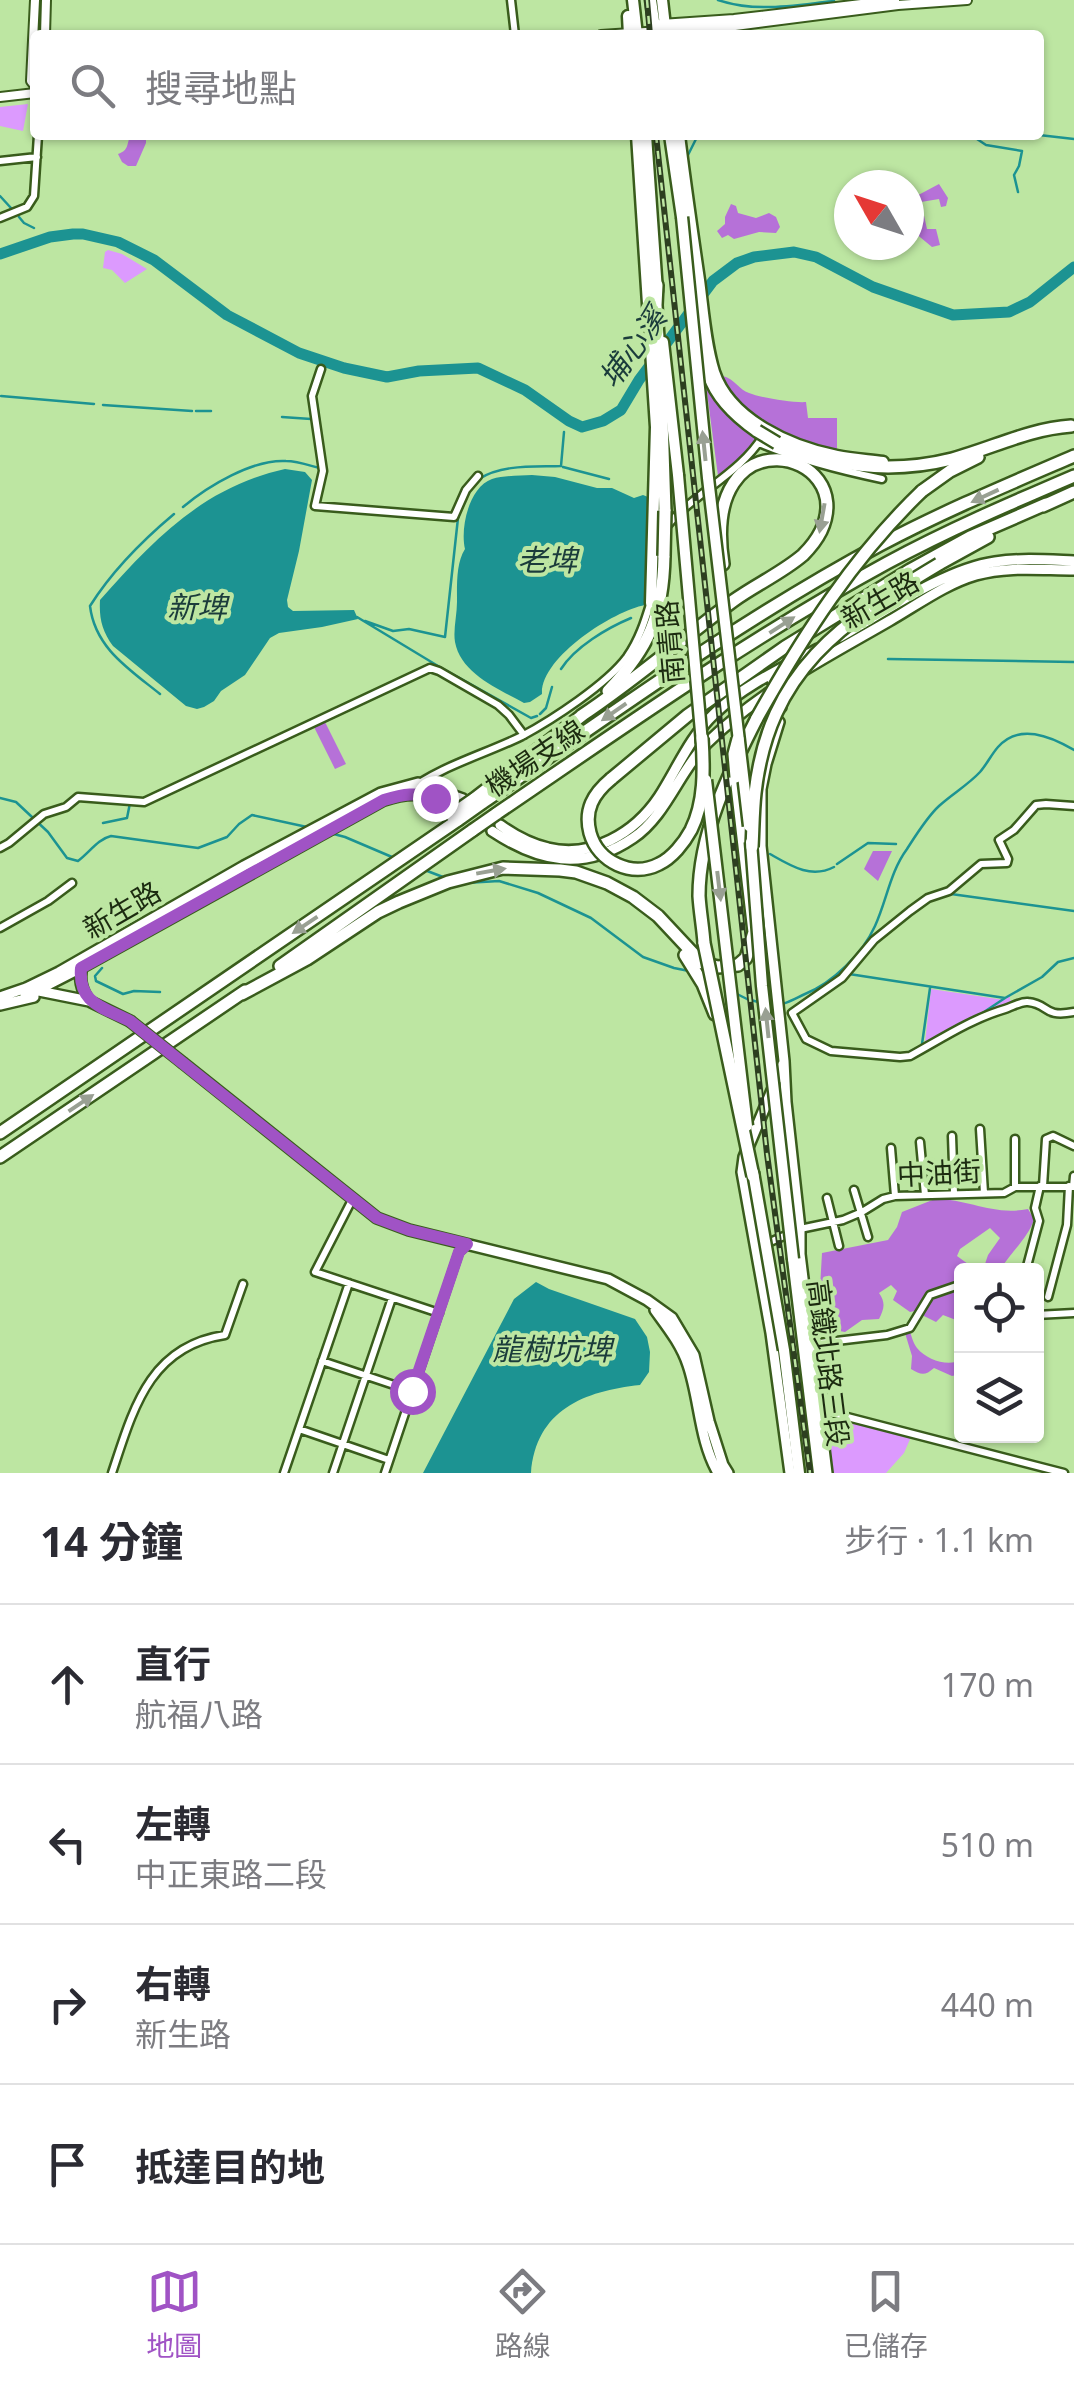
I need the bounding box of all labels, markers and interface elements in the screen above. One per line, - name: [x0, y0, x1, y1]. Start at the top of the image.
- search box: [30, 30, 1044, 140]
- icon: search: [65, 58, 120, 113]
- text: 搜尋地點: [145, 61, 297, 113]
- north arrow: [834, 170, 924, 260]
- water label: 埔心溪: [589, 295, 677, 396]
- one-way arrow: [696, 430, 712, 462]
- one-way arrow: [970, 487, 999, 504]
- one-way arrow: [814, 503, 829, 534]
- water label: 老埤: [517, 539, 580, 580]
- street label: 新生路: [834, 562, 925, 637]
- water label: 新埤: [167, 586, 230, 627]
- street label: 南青路: [646, 599, 692, 686]
- one-way arrow: [768, 616, 796, 634]
- one-way arrow: [601, 702, 628, 721]
- street label: 機場支線: [477, 710, 591, 804]
- route end: [413, 776, 459, 822]
- one-way arrow: [476, 863, 508, 878]
- one-way arrow: [711, 870, 727, 902]
- street label: 新生路: [76, 872, 167, 947]
- one-way arrow: [292, 915, 319, 934]
- one-way arrow: [758, 1007, 774, 1039]
- one-way arrow: [67, 1094, 94, 1112]
- street label: 中油街: [896, 1151, 982, 1193]
- map controls: [954, 1263, 1044, 1443]
- button: locate: [954, 1263, 1044, 1353]
- street label: 高鐵北路三段: [800, 1277, 858, 1449]
- water label: 龍樹坑埤: [492, 1328, 615, 1369]
- button: layers: [954, 1353, 1044, 1443]
- route start: [390, 1369, 436, 1415]
- text: 14 分鐘: [40, 1512, 183, 1569]
- text: 步行 · 1.1 km: [844, 1518, 1034, 1561]
- text: 直行: [135, 1637, 211, 1689]
- icon: ahead: [40, 1657, 95, 1712]
- text: 170 m: [941, 1663, 1034, 1706]
- text: 航福八路: [135, 1692, 263, 1735]
- text: 左轉: [135, 1797, 211, 1849]
- icon: left: [40, 1817, 95, 1872]
- text: 510 m: [941, 1823, 1034, 1866]
- text: 中正東路二段: [135, 1852, 327, 1895]
- text: 右轉: [135, 1957, 211, 2009]
- icon: right: [40, 1977, 95, 2032]
- text: 440 m: [941, 1983, 1034, 2026]
- text: 新生路: [135, 2012, 231, 2055]
- icon: arrive: [40, 2137, 95, 2192]
- text: 抵達目的地: [135, 2140, 325, 2192]
- tab: 地圖: [146, 2264, 202, 2364]
- tab: 路線: [495, 2264, 551, 2364]
- tab: 已儲存: [844, 2264, 928, 2364]

